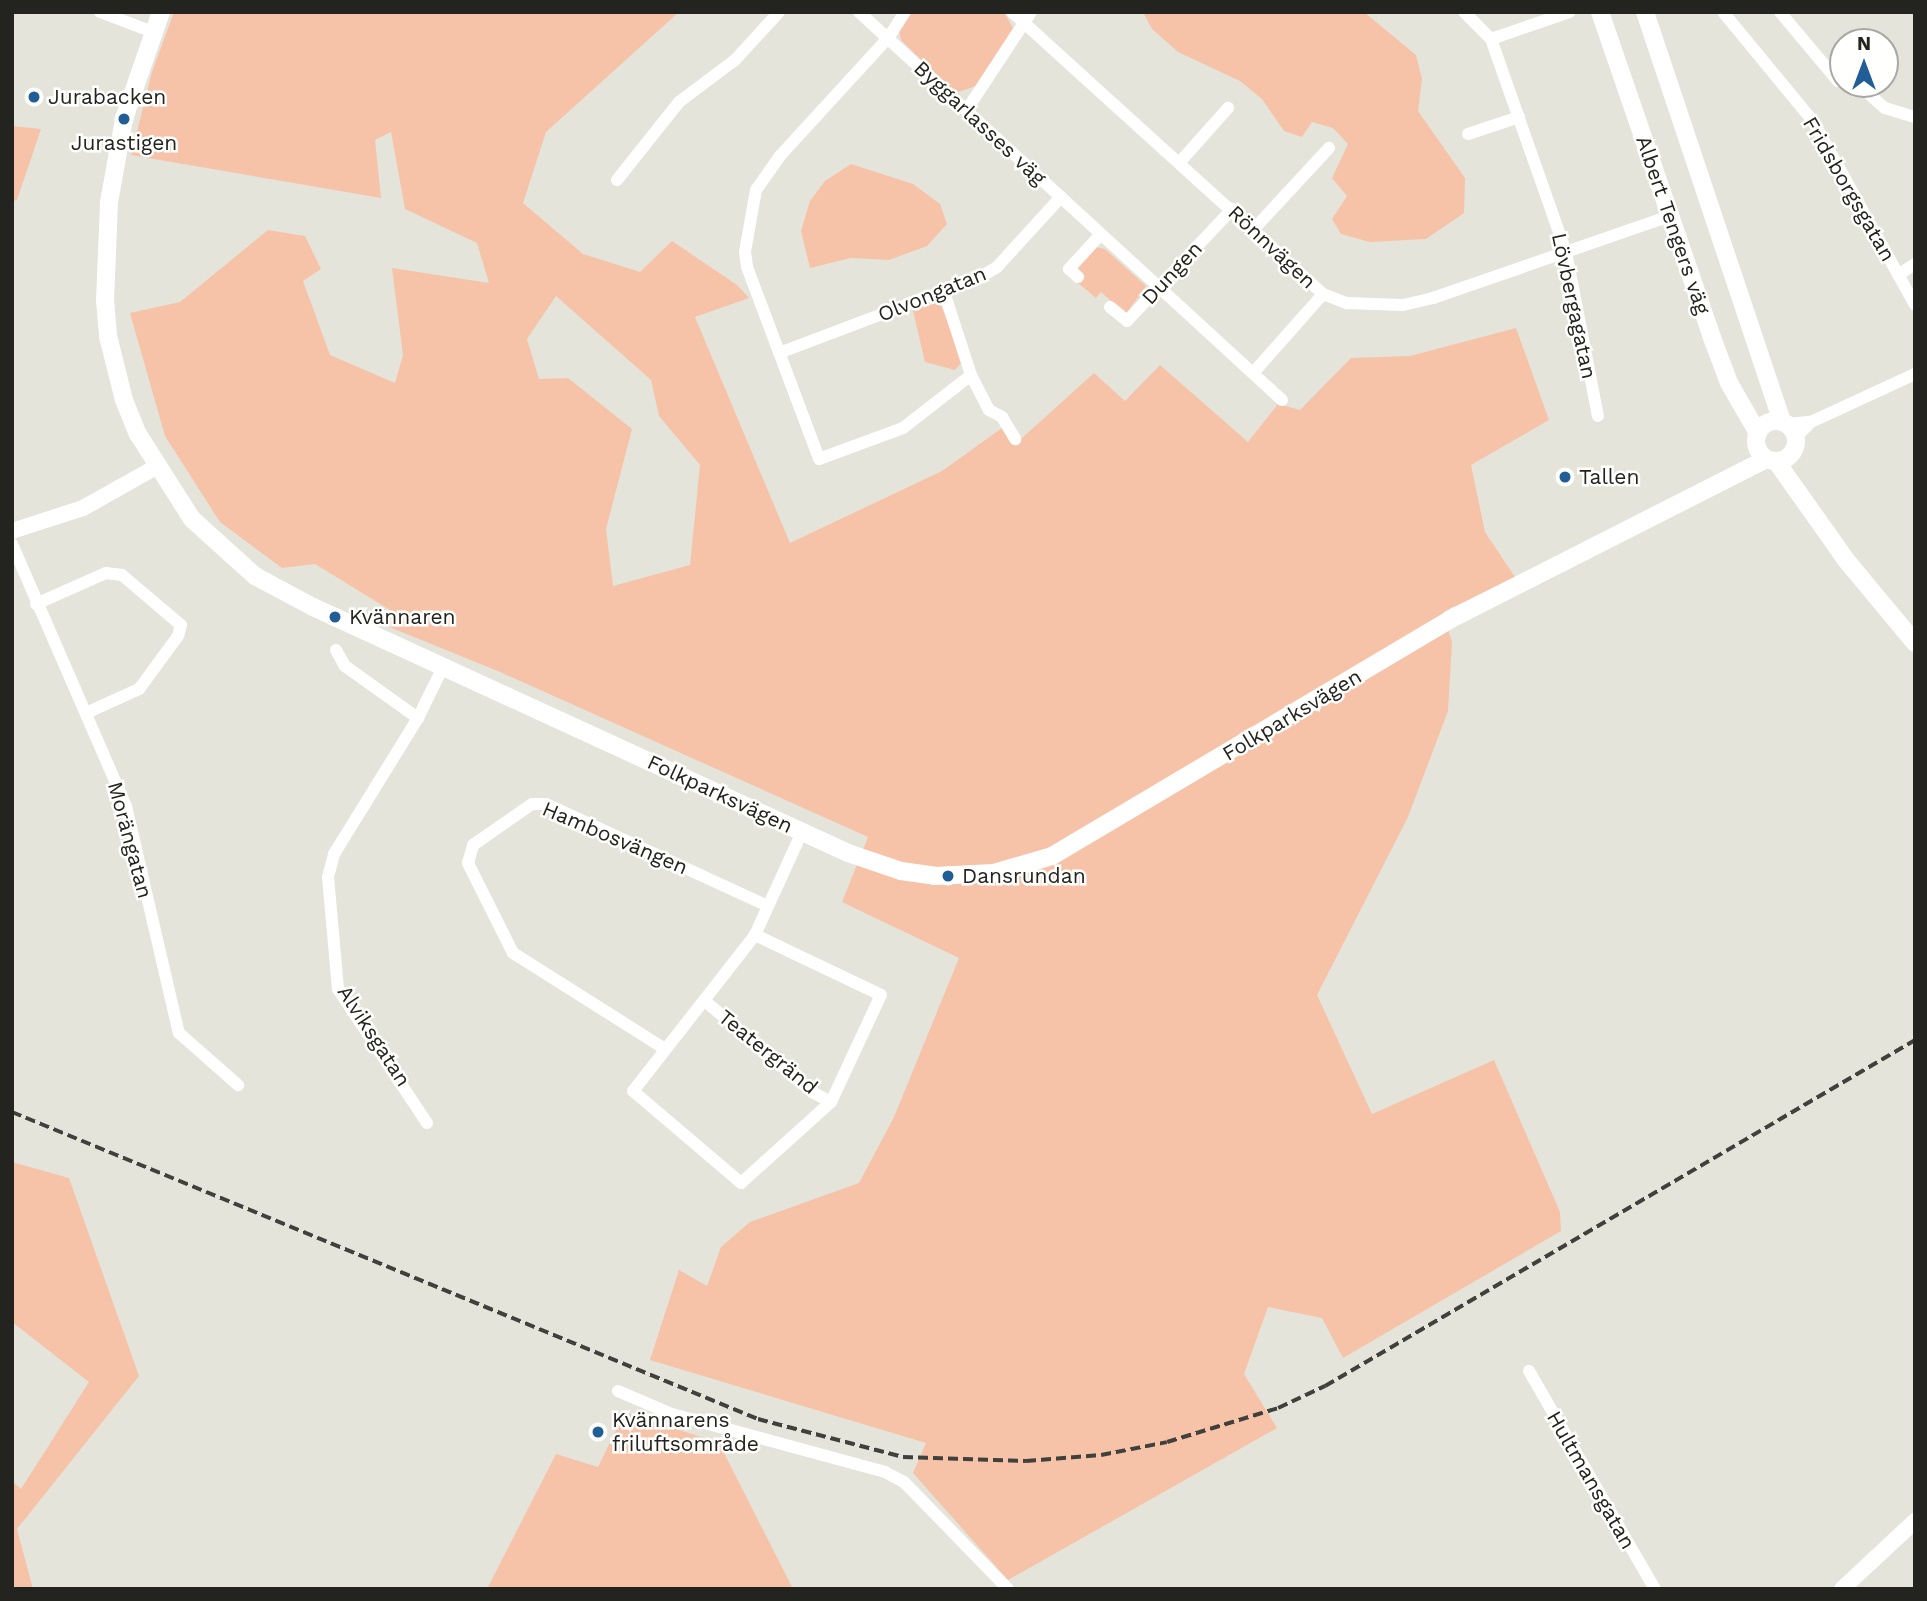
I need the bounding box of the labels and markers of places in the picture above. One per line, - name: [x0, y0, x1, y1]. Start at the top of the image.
- place label: Jurabacken: [48, 84, 166, 110]
- marker: Jurabacken: [26, 89, 42, 105]
- marker: Jurastigen: [116, 111, 132, 127]
- place label: Jurastigen: [71, 130, 177, 156]
- place label: Tallen: [1579, 464, 1639, 490]
- marker: Tallen: [1557, 469, 1573, 485]
- place label: Kvännaren: [349, 604, 456, 630]
- marker: Kvännaren: [327, 609, 343, 625]
- place label: Dansrundan: [962, 863, 1086, 889]
- marker: Dansrundan: [940, 868, 956, 884]
- place label: Kvännarens friluftsområde: [612, 1407, 759, 1457]
- marker: Kvännarens friluftsområde: [590, 1424, 606, 1440]

